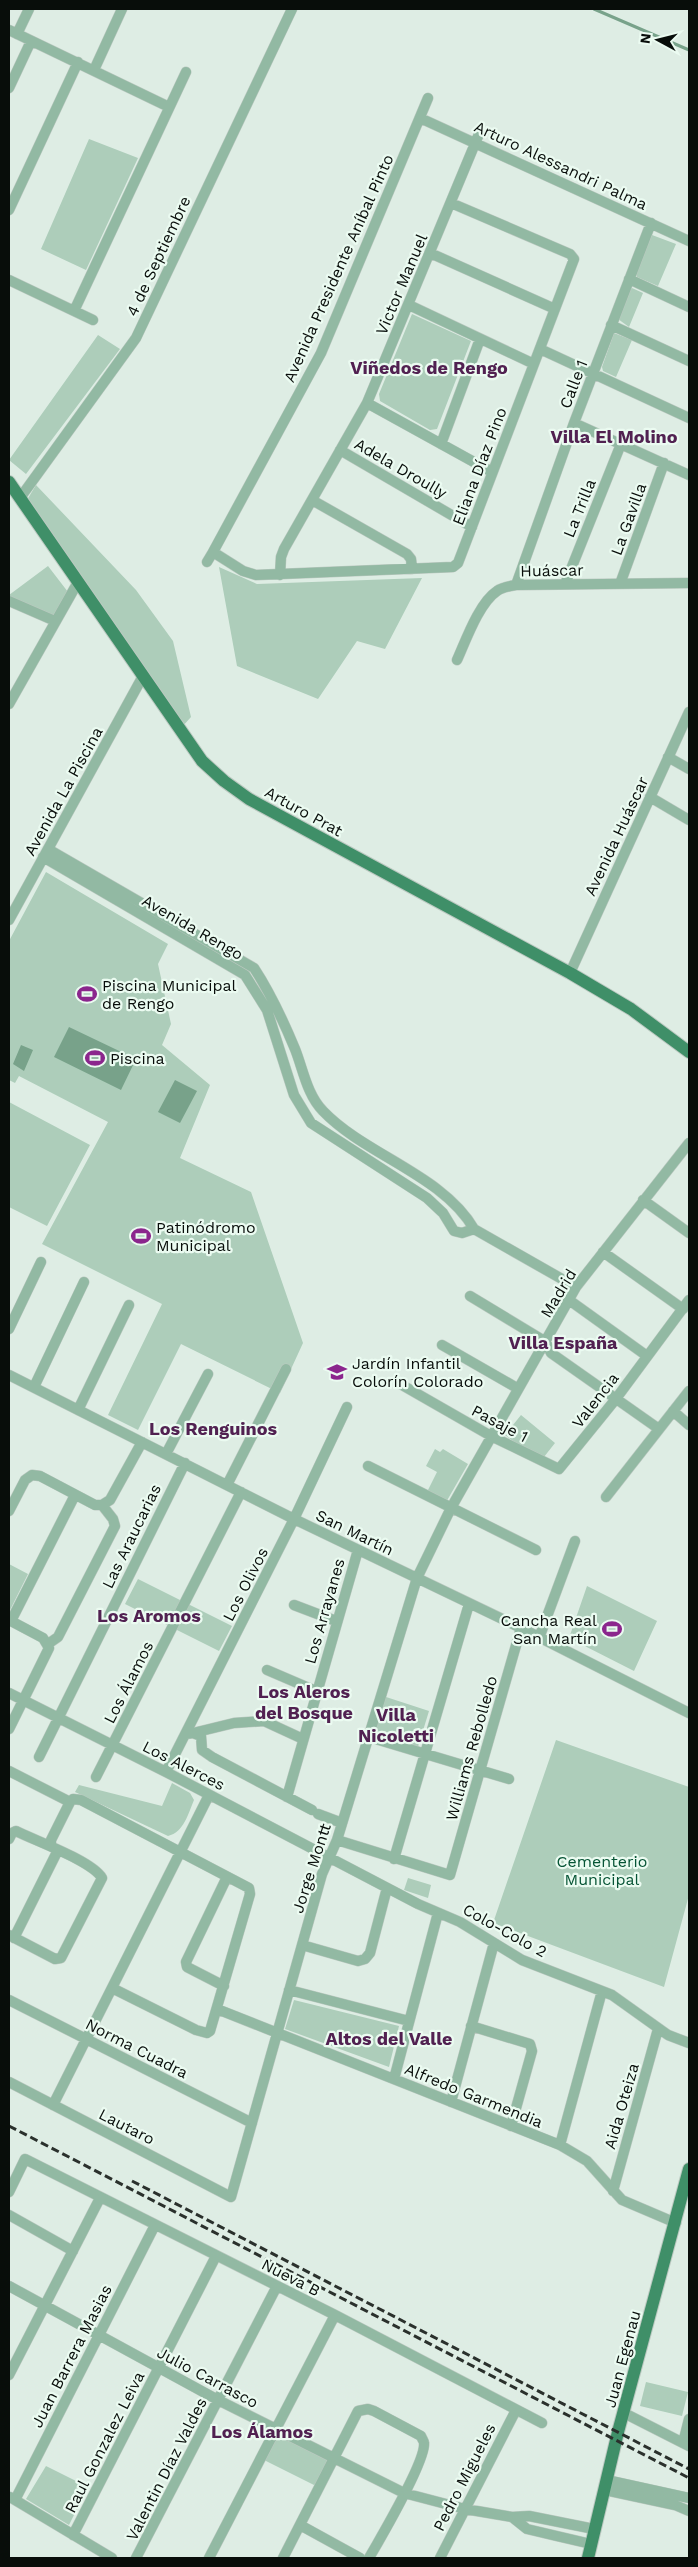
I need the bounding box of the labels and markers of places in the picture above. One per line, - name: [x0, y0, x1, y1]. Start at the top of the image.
- place label: Piscina Municipal de Rengo: [102, 976, 237, 1013]
- sports icon: Piscina Municipal de Rengo: [76, 983, 98, 1005]
- sports icon: Piscina: [84, 1047, 106, 1069]
- place label: Piscina: [110, 1049, 165, 1068]
- place label: Patinódromo Municipal: [156, 1218, 256, 1255]
- sports icon: Patinódromo Municipal: [130, 1225, 152, 1247]
- place label: Jardín Infantil Colorín Colorado: [352, 1354, 483, 1391]
- school or university icon: Jardín Infantil Colorín Colorado: [326, 1361, 348, 1383]
- place label: Cancha Real San Martín: [501, 1611, 597, 1648]
- sports icon: Cancha Real San Martín: [601, 1618, 623, 1640]

